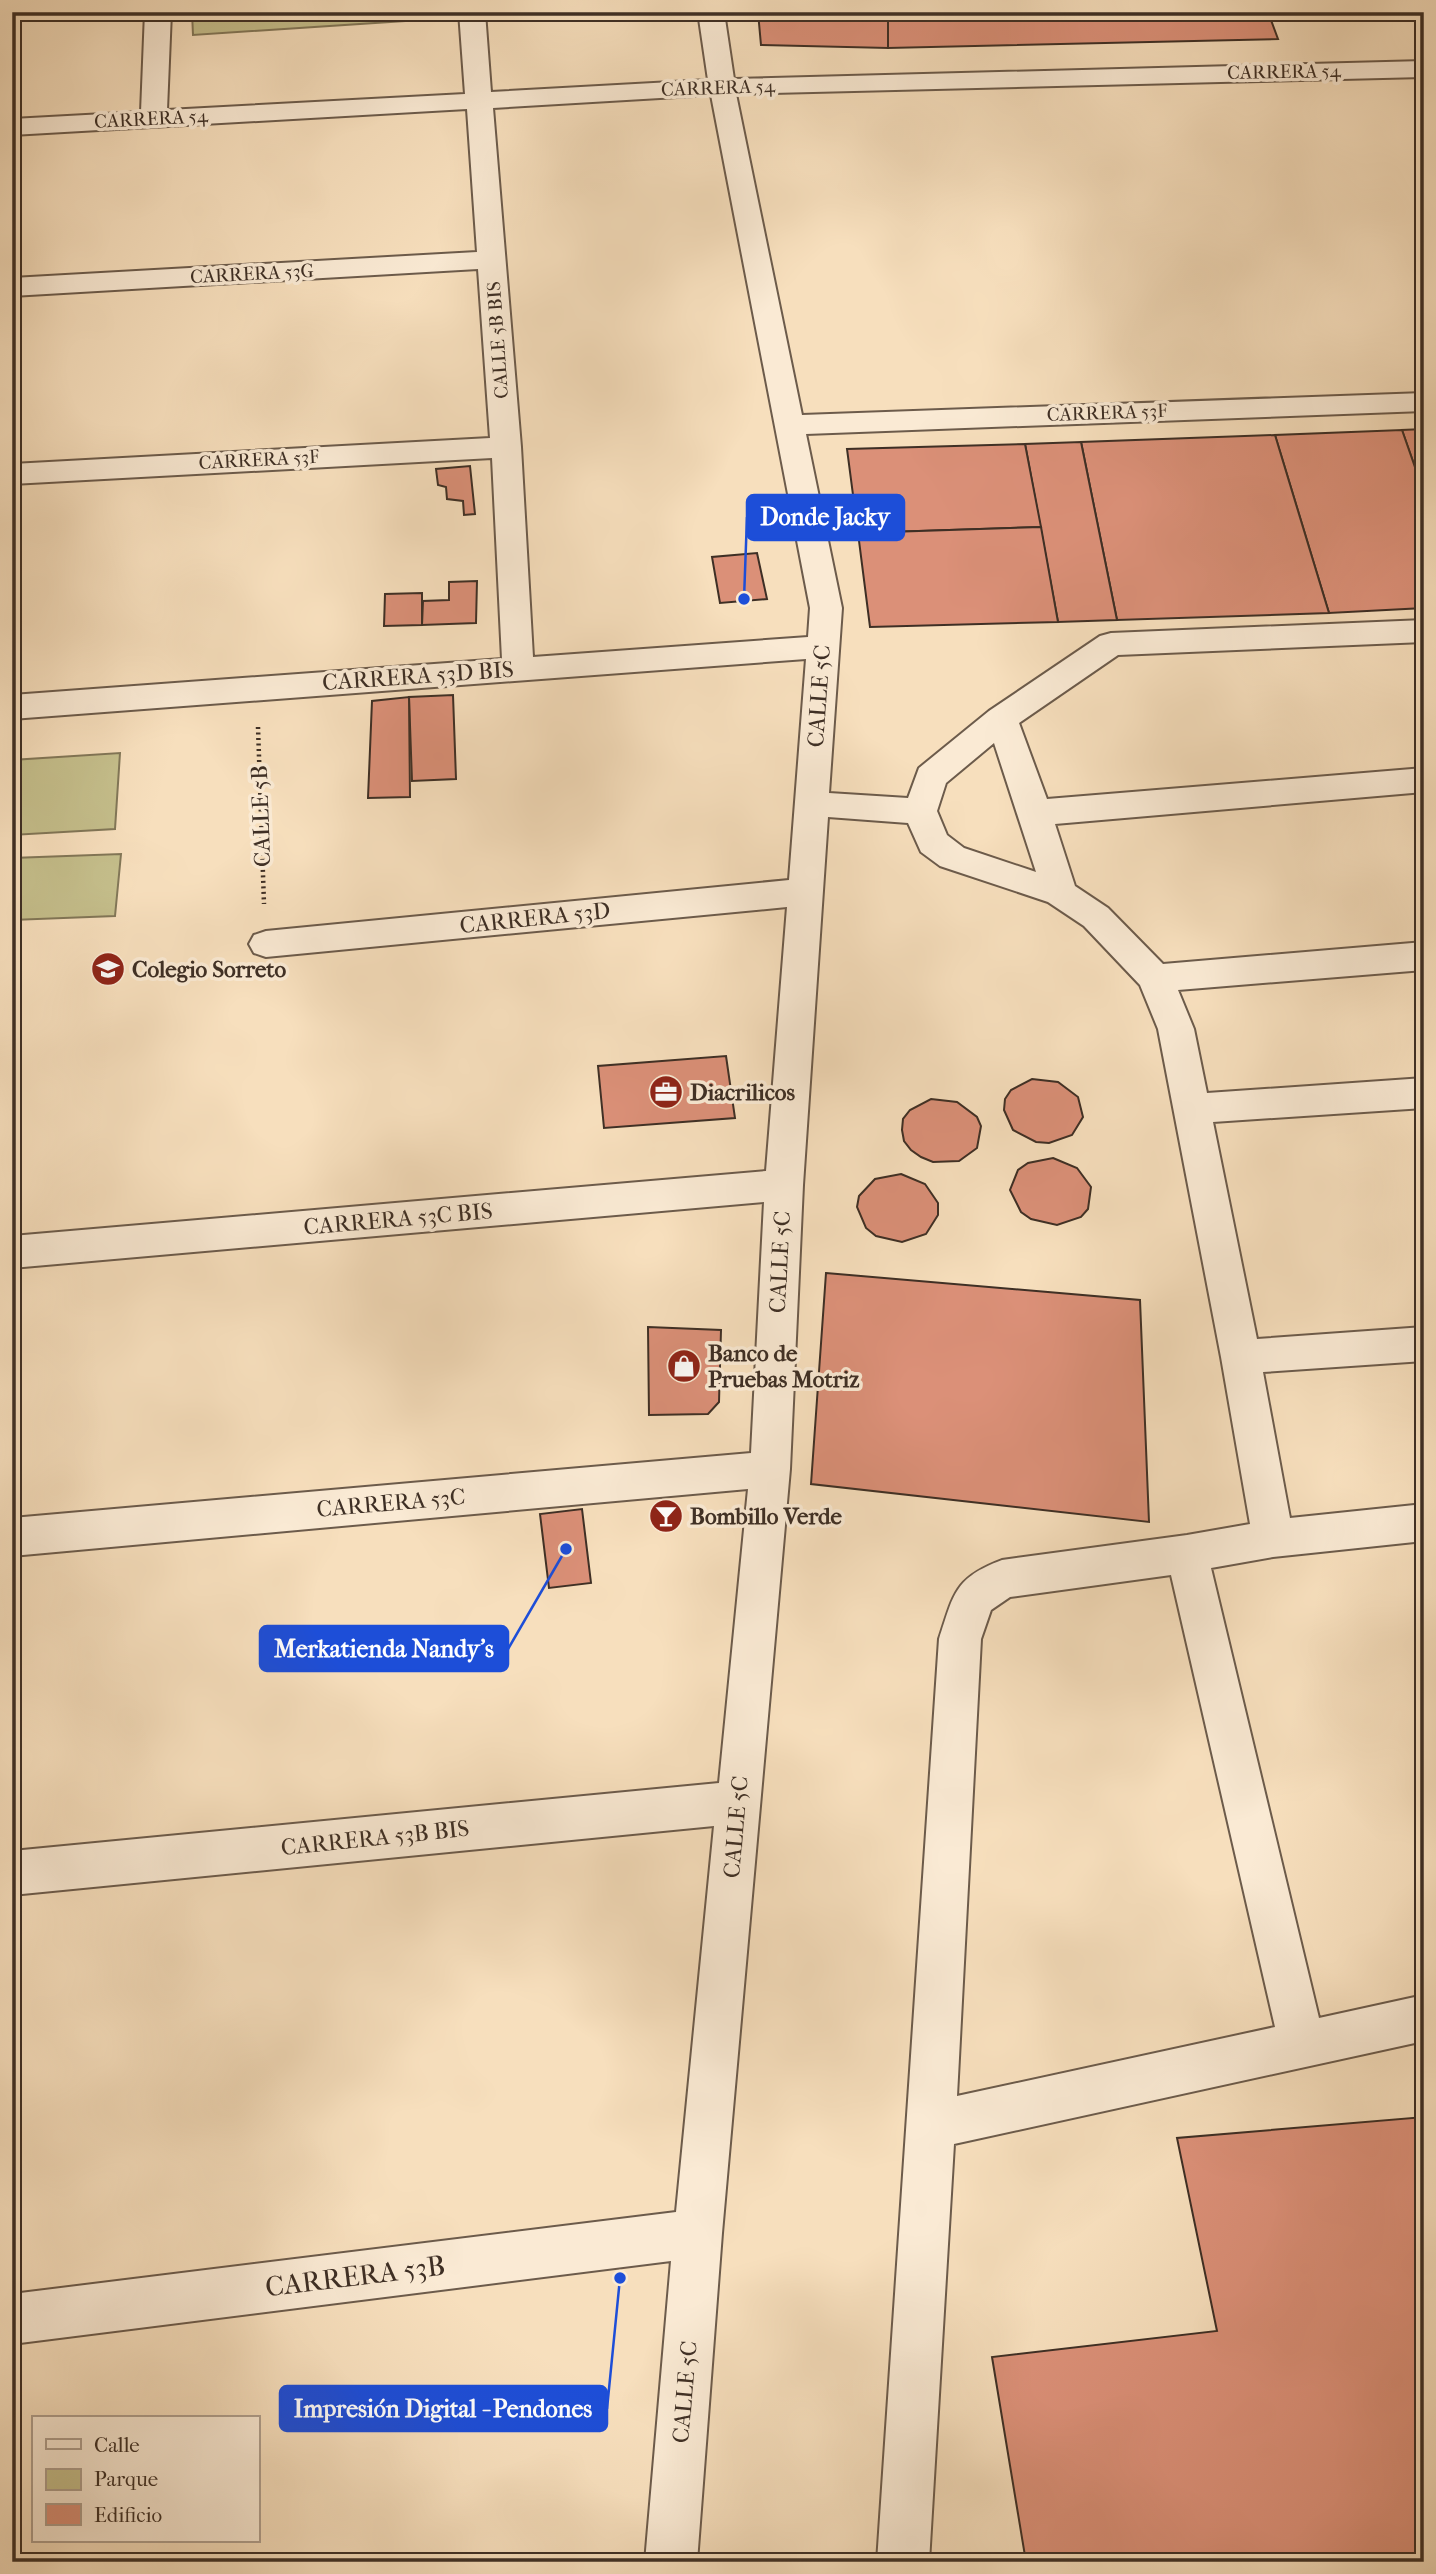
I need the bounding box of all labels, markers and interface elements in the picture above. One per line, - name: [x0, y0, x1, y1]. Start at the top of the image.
- street label: CARRERA 54: [1227, 60, 1342, 84]
- street label: CARRERA 54: [661, 75, 776, 101]
- street label: CARRERA 54: [94, 105, 209, 133]
- street label: CARRERA 53G: [190, 260, 314, 288]
- street label: CALLE 5B BIS: [483, 280, 513, 400]
- street label: CARRERA 53F: [1046, 400, 1168, 426]
- street label: CARRERA 53F: [198, 446, 320, 474]
- callout: Donde Jacky: [747, 495, 904, 540]
- text: Donde Jacky: [760, 503, 891, 531]
- street label: CALLE 5C: [802, 644, 836, 748]
- street label: CARRERA 53D BIS: [321, 656, 515, 696]
- street label: CALLE 5B: [246, 765, 276, 867]
- street label: CARRERA 53D: [458, 897, 612, 939]
- school or university icon: Colegio Sorreto: [89, 950, 127, 988]
- place label: Colegio Sorreto: [132, 956, 287, 983]
- office icon: Diacrilicos: [647, 1073, 685, 1111]
- place label: Diacrilicos: [690, 1079, 796, 1106]
- street label: CARRERA 53C BIS: [302, 1197, 494, 1241]
- street label: CALLE 5C: [764, 1210, 796, 1314]
- place label: Banco de Pruebas Motriz: [708, 1340, 860, 1393]
- shop icon: Banco de Pruebas Motriz: [665, 1347, 703, 1385]
- street label: CARRERA 53C: [316, 1483, 466, 1523]
- bar icon: Bombillo Verde: [647, 1497, 685, 1535]
- place label: Bombillo Verde: [690, 1503, 842, 1530]
- callout: Merkatienda Nandy's: [260, 1626, 508, 1671]
- text: Merkatienda Nandy's: [274, 1635, 494, 1663]
- street label: CALLE 5C: [718, 1775, 754, 1879]
- street label: CARRERA 53B BIS: [279, 1815, 471, 1861]
- street label: CARRERA 53B: [263, 2249, 447, 2303]
- street label: CALLE 5C: [667, 2340, 703, 2444]
- callout: Impresión Digital - Pendones: [280, 2386, 607, 2431]
- text: Impresión Digital - Pendones: [294, 2395, 592, 2423]
- legend: [32, 2416, 259, 2542]
- text: Calle: [94, 2433, 140, 2457]
- text: Parque: [94, 2467, 158, 2491]
- text: Edificio: [94, 2503, 162, 2527]

